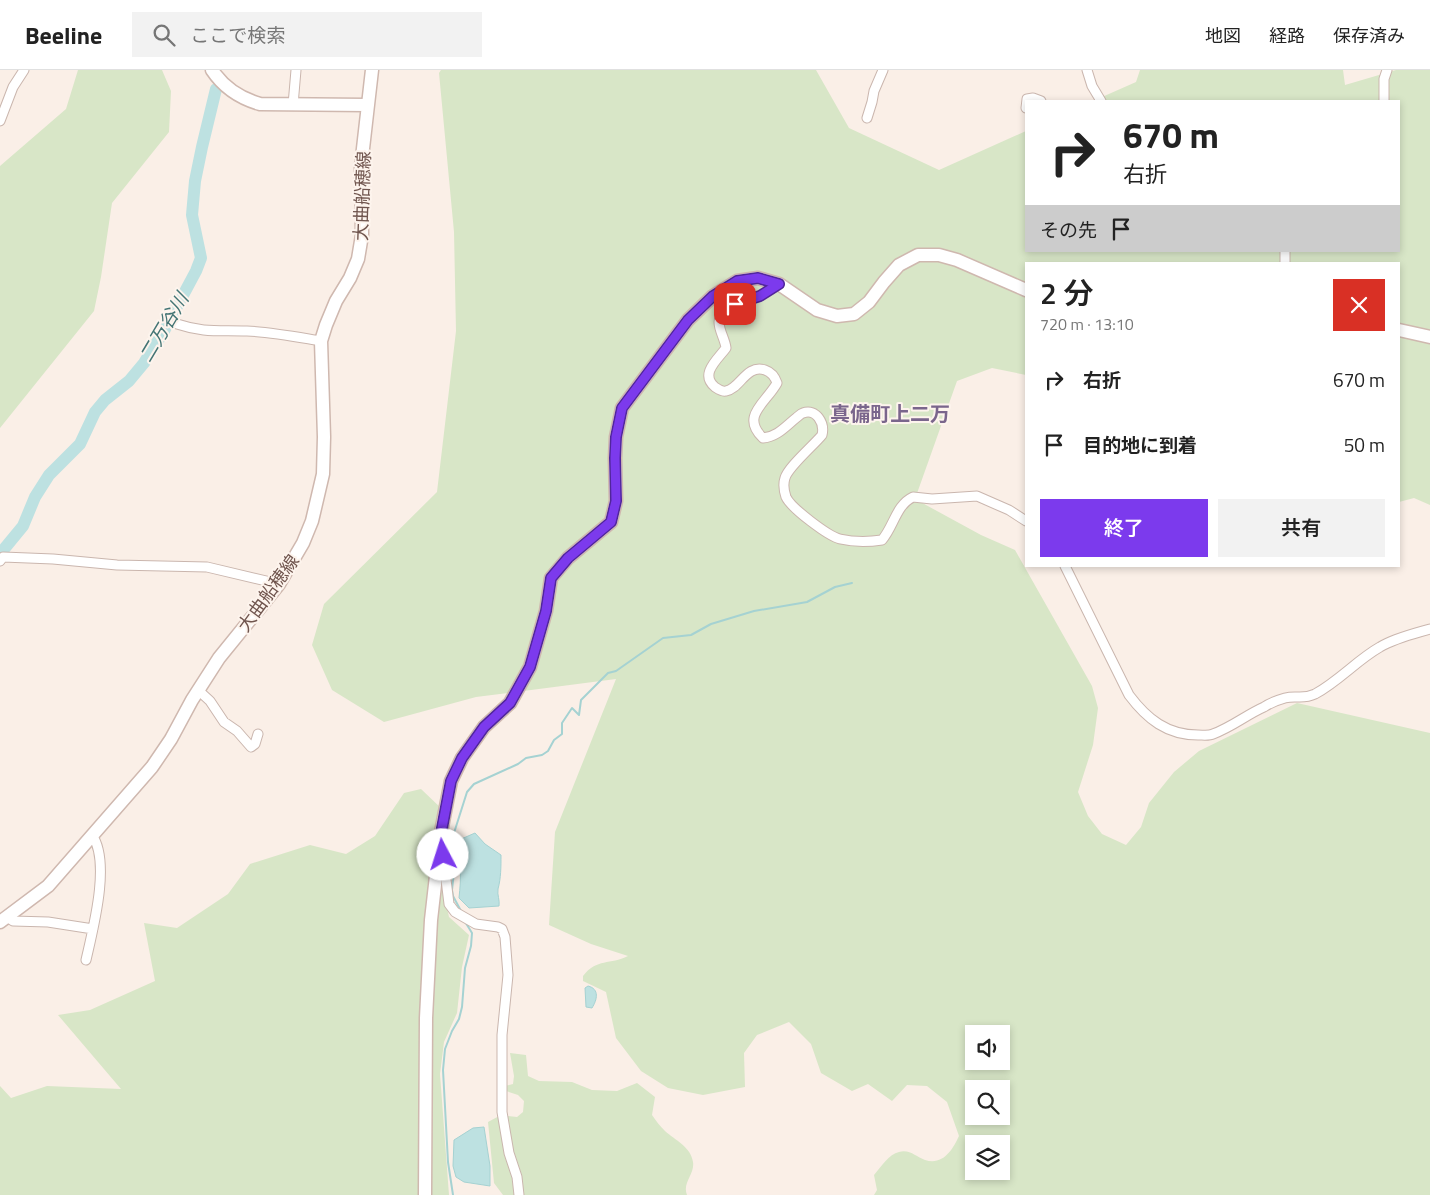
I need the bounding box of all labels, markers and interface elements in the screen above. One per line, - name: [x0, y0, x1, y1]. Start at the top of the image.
- search box: [132, 12, 482, 57]
- text: Beeline: [25, 17, 102, 53]
- text: ここで検索: [190, 20, 285, 49]
- icon: search: [150, 21, 178, 49]
- text: 地図: [1205, 22, 1241, 49]
- text: 経路: [1269, 22, 1305, 49]
- text: 保存済み: [1333, 22, 1405, 49]
- text: 670 m: [1123, 108, 1219, 162]
- icon: right: [1040, 120, 1105, 185]
- street label: 大曲船穂線: [347, 151, 377, 241]
- text: 右折: [1123, 157, 1167, 191]
- text: その先: [1040, 215, 1097, 244]
- icon: arrive: [1107, 215, 1135, 243]
- text: 2 分: [1040, 270, 1093, 316]
- button: close: [1333, 279, 1385, 331]
- pin: [714, 283, 756, 325]
- water label: 二万谷川: [131, 285, 196, 367]
- icon: arrive: [721, 290, 749, 318]
- text: 720 m · 13:10: [1040, 312, 1134, 336]
- text: 右折: [1083, 365, 1121, 394]
- text: 670 m: [1333, 365, 1385, 394]
- icon: right: [1040, 366, 1068, 394]
- district label: 真備町上二万: [830, 398, 950, 429]
- text: 目的地に到着: [1083, 430, 1197, 459]
- text: 50 m: [1344, 430, 1385, 459]
- icon: arrive: [1040, 431, 1068, 459]
- button: 終了: [1040, 499, 1208, 557]
- button: 共有: [1218, 499, 1385, 557]
- street label: 大曲船穂線: [231, 549, 305, 637]
- position arrow: [416, 828, 468, 880]
- map controls: [965, 1025, 1010, 1180]
- button: sound: [965, 1025, 1010, 1070]
- button: search: [965, 1080, 1010, 1125]
- button: layers: [965, 1135, 1010, 1180]

